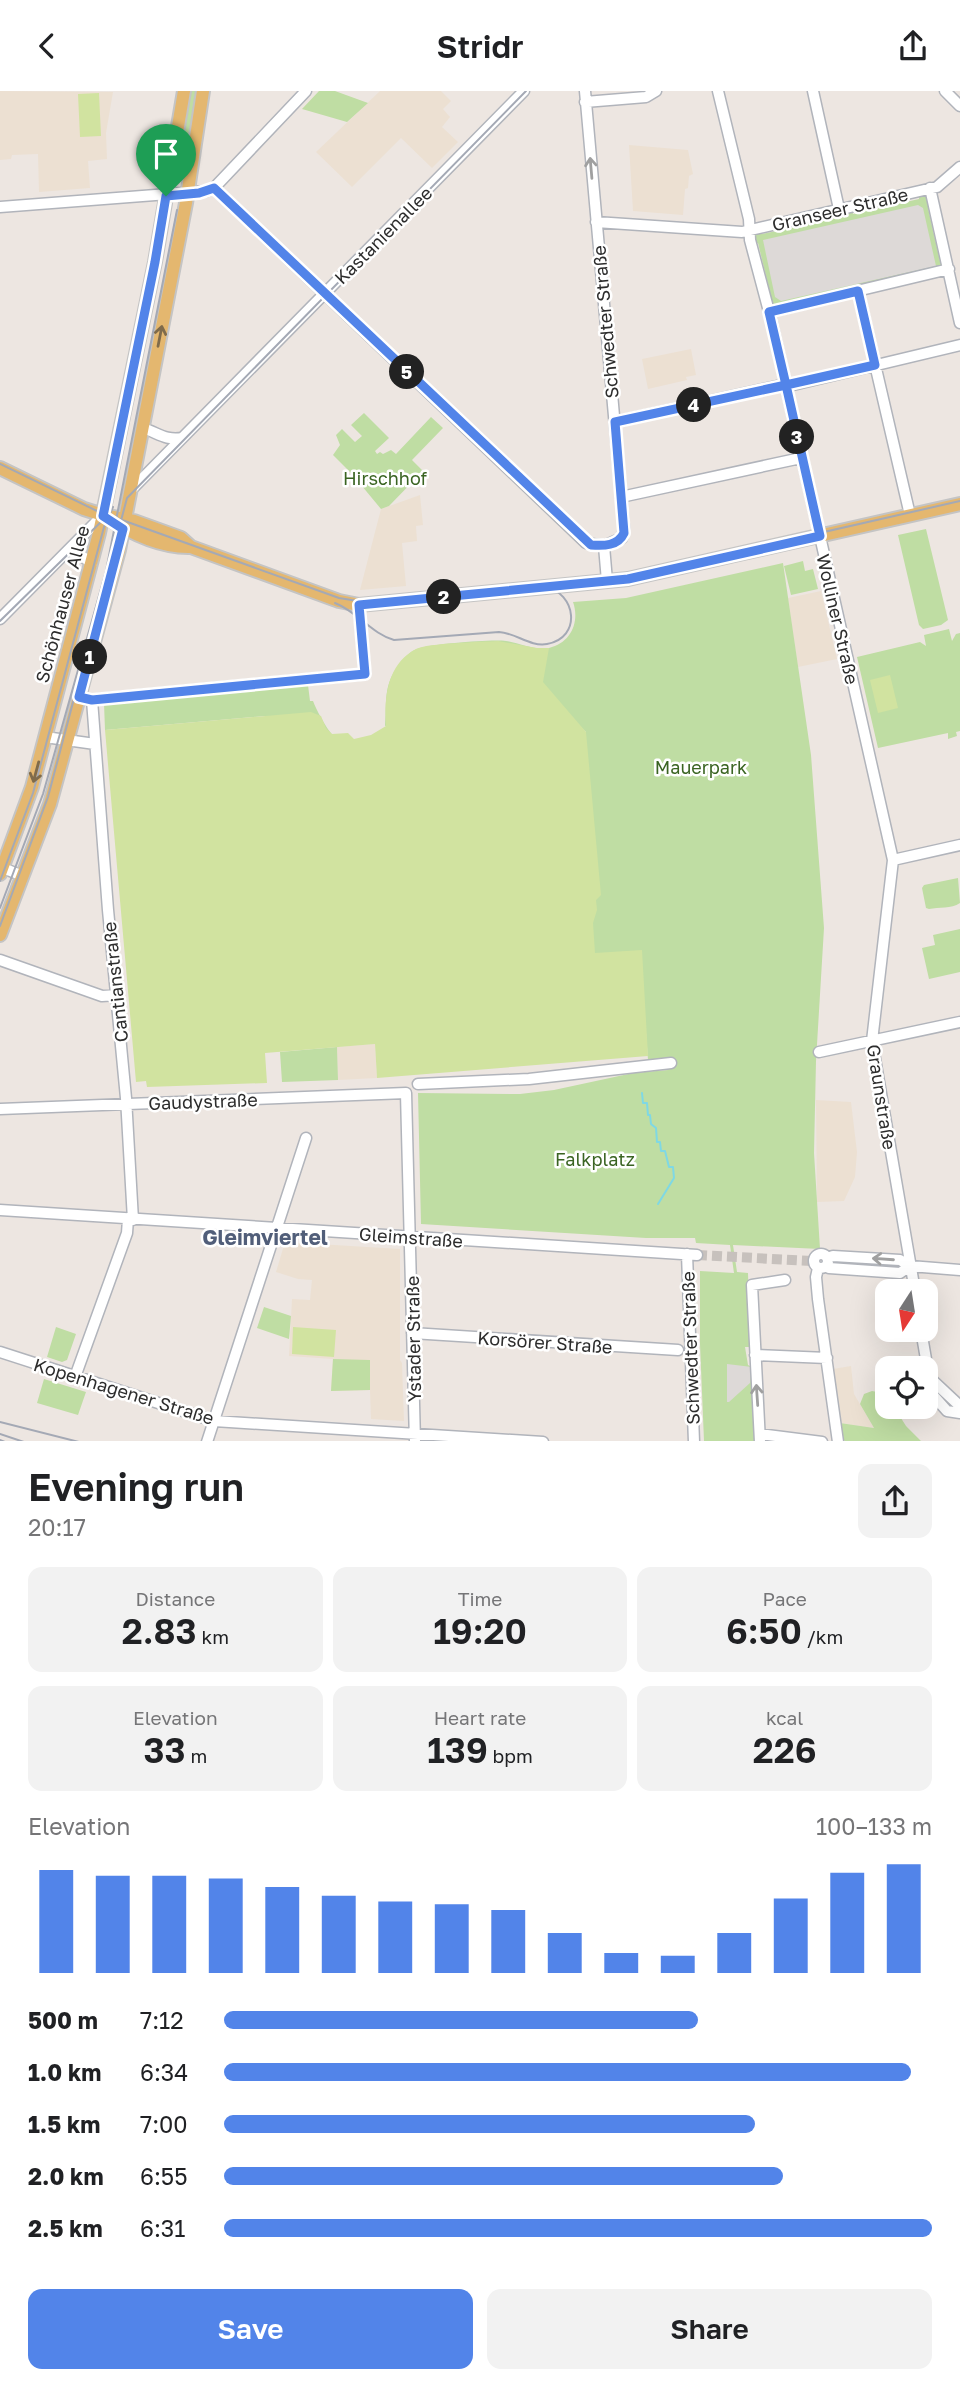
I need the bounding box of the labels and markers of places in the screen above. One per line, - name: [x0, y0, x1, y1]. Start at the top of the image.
- pin: [136, 124, 196, 196]
- pin: 5: [390, 355, 424, 389]
- pin: 4: [676, 387, 712, 423]
- pin: 3: [780, 419, 814, 455]
- pin: 2: [426, 580, 462, 615]
- pin: 1: [72, 639, 108, 675]

